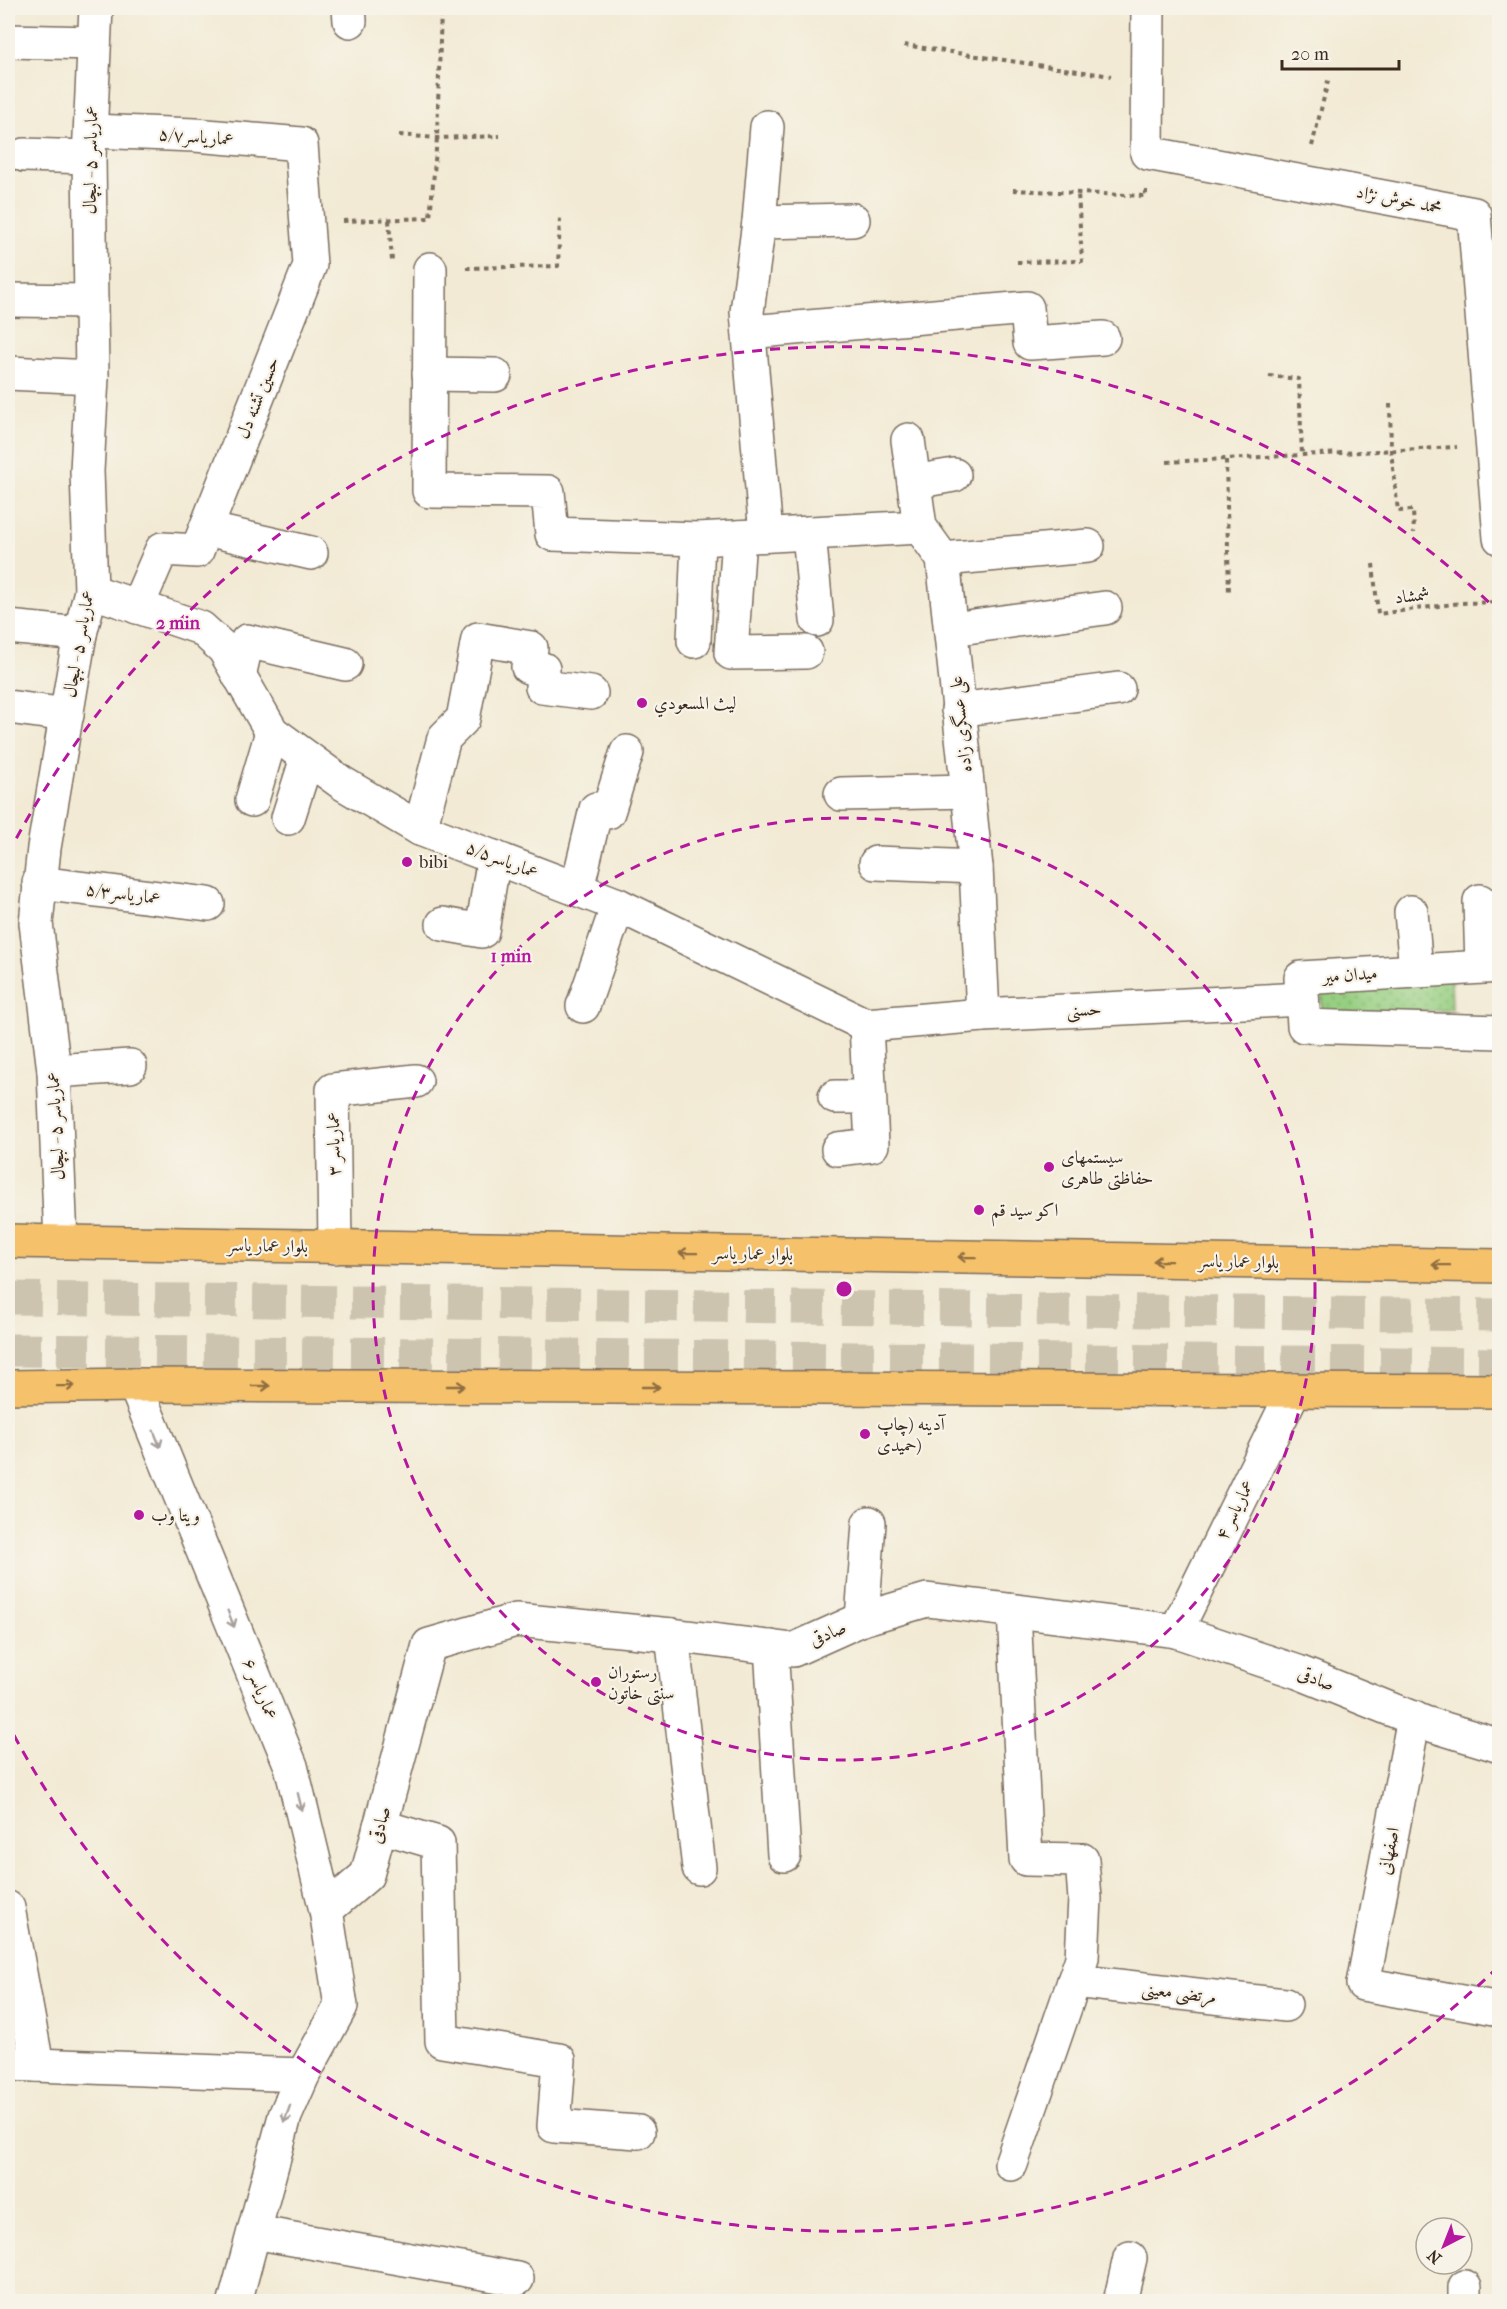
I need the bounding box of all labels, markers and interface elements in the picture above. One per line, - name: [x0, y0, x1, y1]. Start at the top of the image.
- scale bar: [1282, 33, 1399, 71]
- text: 20 m: [1291, 44, 1329, 65]
- street label: عماریاسر ۵ - لبچال: [80, 105, 103, 215]
- street label: عماریاسر۵/۷: [158, 124, 234, 151]
- street label: محمد خوش نژاد: [1354, 181, 1444, 219]
- street label: حسین تشنه دل: [232, 354, 284, 442]
- street label: شمشاد: [1393, 583, 1431, 609]
- street label: عماریاسر ۵ - لبچال: [59, 589, 100, 700]
- text: 2 min: [156, 613, 200, 634]
- street label: علی عسگری زاده: [944, 674, 979, 773]
- place label: ليث المسعودي: [654, 693, 736, 718]
- marker: ليث المسعودي: [635, 696, 649, 710]
- street label: عماریاسر۵/۵: [463, 837, 541, 884]
- place label: bibi: [418, 852, 449, 873]
- marker: bibi: [400, 855, 414, 869]
- street label: عماریاسر۵/۳: [84, 879, 162, 910]
- text: 1 min: [490, 946, 532, 967]
- street label: میدان میر: [1320, 963, 1378, 988]
- street label: حسنی: [1066, 999, 1102, 1023]
- street label: عماریاسر ۵ - لبچال: [43, 1071, 70, 1181]
- street label: عماریاسر ۳: [323, 1112, 346, 1176]
- place label: سیستمهای حفاظتی طاهری: [1061, 1147, 1153, 1191]
- marker: سیستمهای حفاظتی طاهری: [1042, 1160, 1056, 1174]
- place label: اکو سید قم: [991, 1200, 1059, 1227]
- marker: اکو سید قم: [972, 1203, 986, 1217]
- street label: بلوار عمار یاسر: [226, 1235, 308, 1258]
- street label: بلوار عمار یاسر: [711, 1243, 793, 1266]
- one-way arrow: [679, 1247, 699, 1258]
- one-way arrow: [958, 1251, 978, 1263]
- street label: بلوار عمار یاسر: [1197, 1251, 1279, 1274]
- one-way arrow: [1153, 1255, 1173, 1266]
- one-way arrow: [1432, 1259, 1452, 1271]
- centre of rings: [834, 1279, 854, 1299]
- one-way arrow: [55, 1380, 75, 1392]
- one-way arrow: [250, 1380, 270, 1392]
- one-way arrow: [445, 1380, 465, 1392]
- one-way arrow: [640, 1381, 660, 1393]
- place label: آدینه (چاپ حمیدی): [877, 1414, 947, 1456]
- marker: آدینه (چاپ حمیدی): [858, 1427, 872, 1441]
- one-way arrow: [152, 1429, 163, 1448]
- street label: عماریاسر ۴: [1211, 1477, 1259, 1544]
- place label: ویتا وب: [151, 1505, 200, 1527]
- marker: ویتا وب: [132, 1508, 146, 1522]
- one-way arrow: [226, 1610, 237, 1628]
- street label: صادقی: [807, 1617, 849, 1651]
- street label: عماریاسر ۶: [237, 1655, 282, 1723]
- place label: رستوران سنتی خاتون: [608, 1662, 675, 1706]
- street label: صادقی: [1295, 1662, 1337, 1696]
- marker: رستوران سنتی خاتون: [589, 1675, 603, 1689]
- one-way arrow: [294, 1792, 306, 1811]
- street label: صادقی: [365, 1804, 395, 1846]
- street label: اصفهانی: [1374, 1826, 1404, 1876]
- street label: مرتضی معینی: [1140, 1978, 1218, 2010]
- one-way arrow: [280, 2105, 291, 2123]
- north arrow: [1414, 2216, 1474, 2276]
- text: N: [1423, 2245, 1445, 2268]

